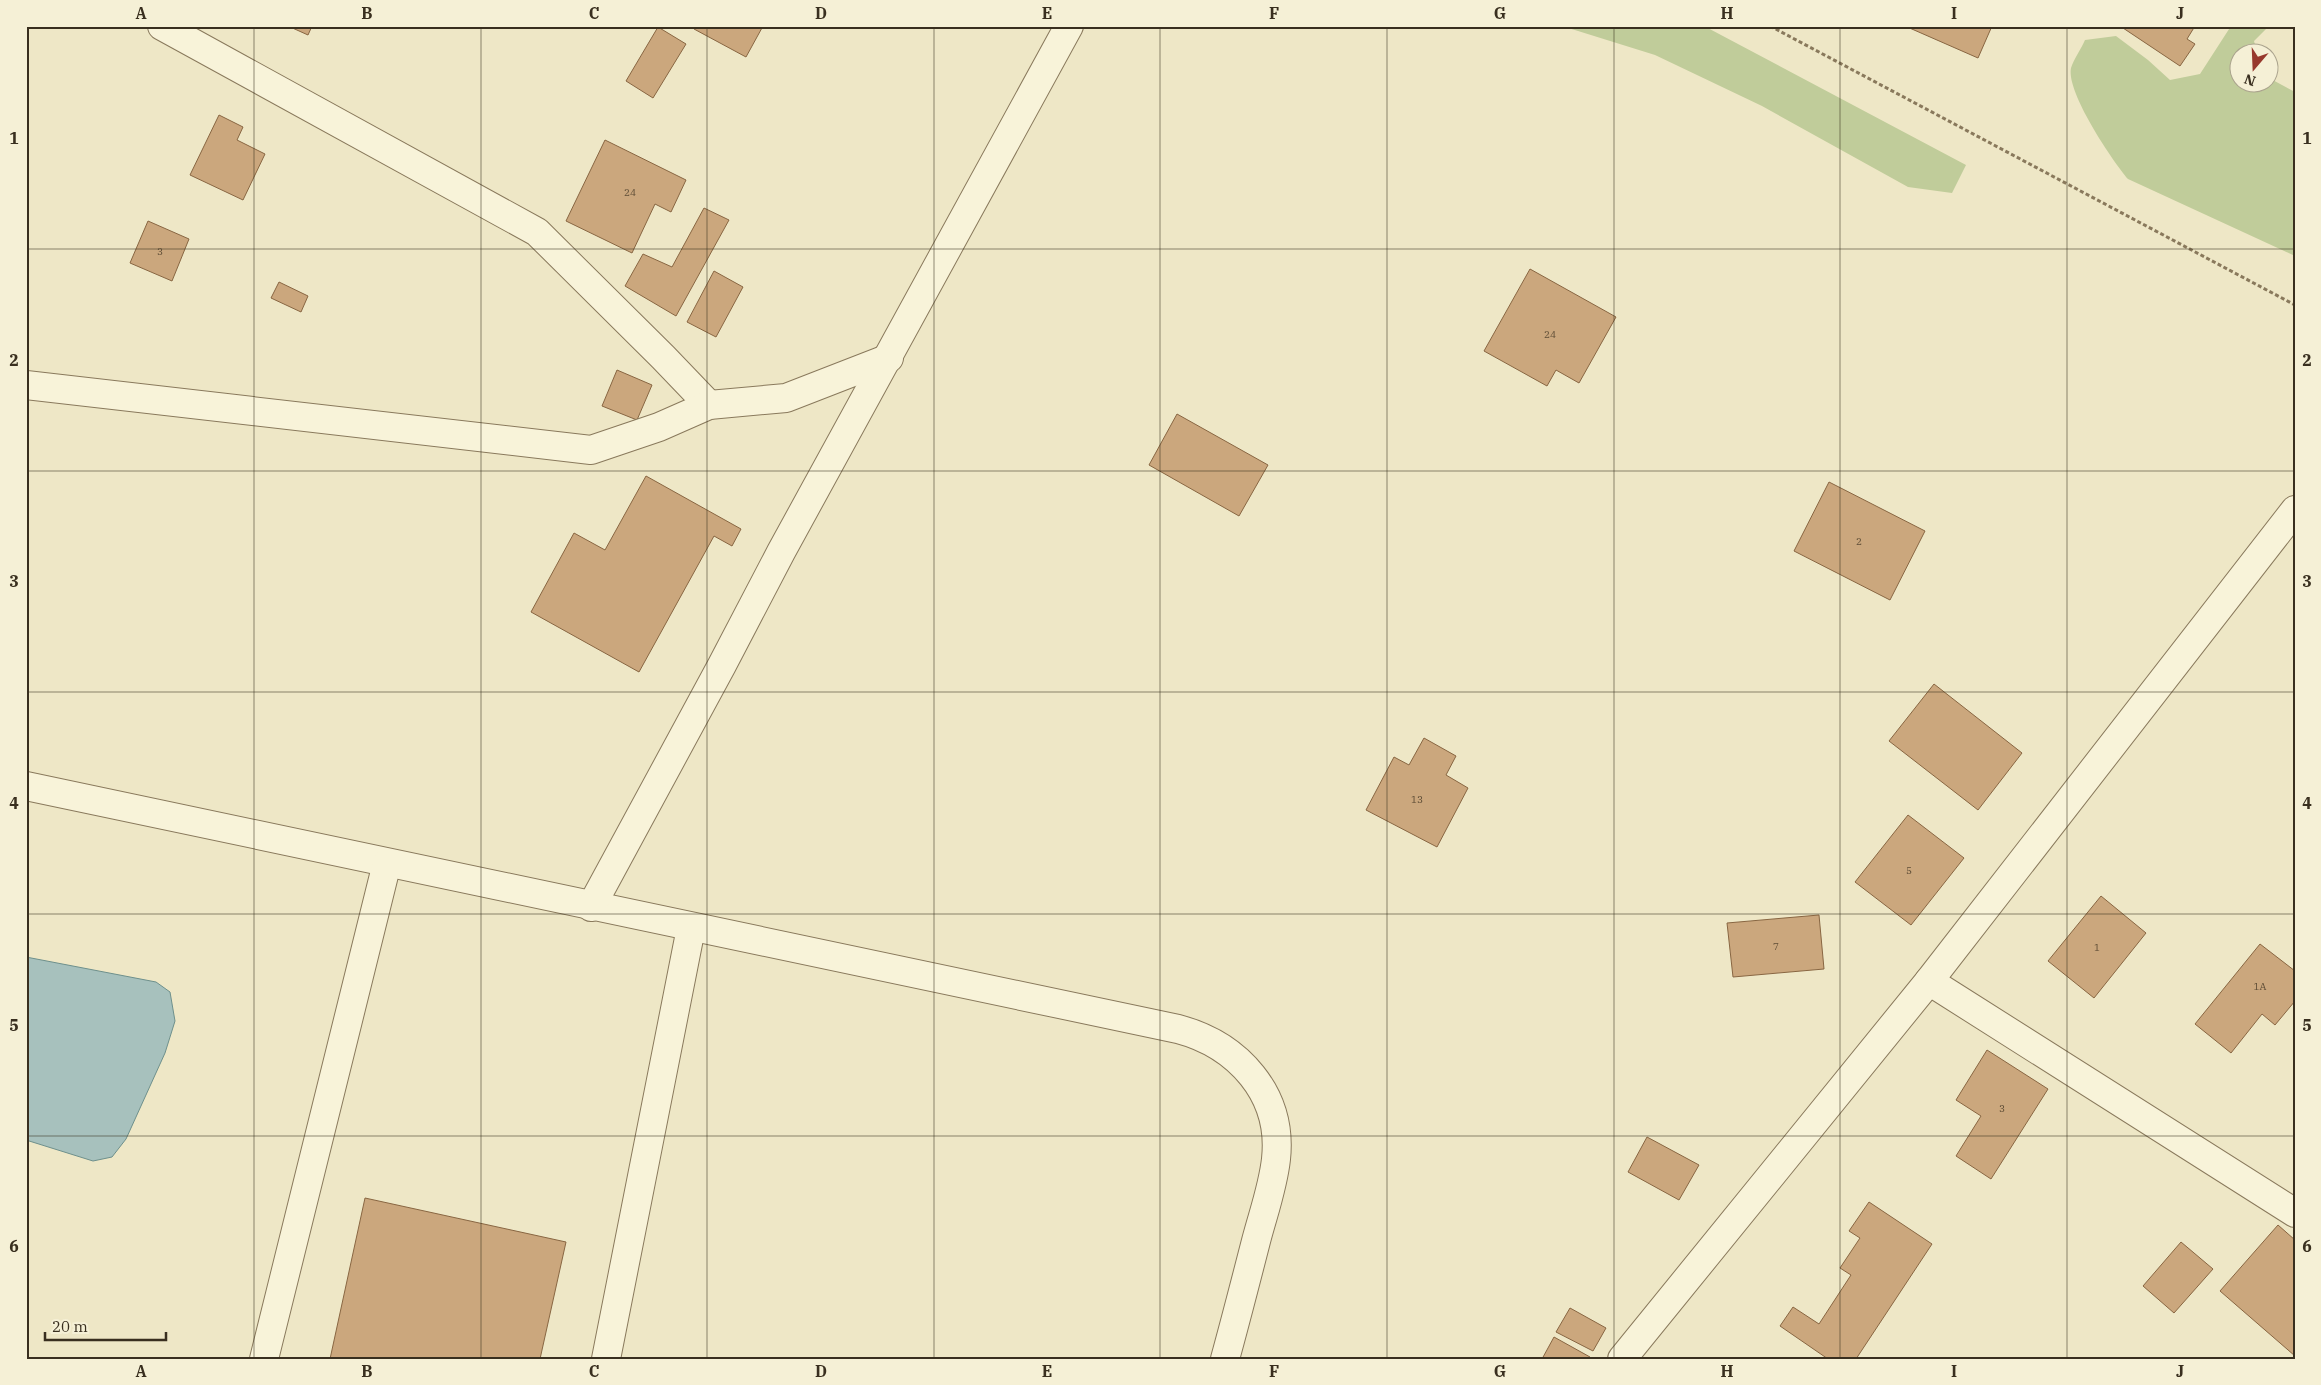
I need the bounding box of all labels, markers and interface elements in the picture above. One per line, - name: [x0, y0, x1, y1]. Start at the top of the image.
- text: A: [135, 3, 147, 23]
- text: B: [361, 3, 373, 23]
- text: C: [589, 3, 599, 23]
- text: D: [815, 3, 827, 23]
- text: E: [1042, 3, 1052, 23]
- text: F: [1269, 3, 1279, 23]
- text: G: [1494, 3, 1506, 23]
- text: H: [1721, 3, 1734, 23]
- text: I: [1951, 3, 1957, 23]
- text: J: [2176, 3, 2184, 23]
- north arrow: [2228, 42, 2278, 92]
- text: N: [2242, 70, 2258, 91]
- text: 1: [9, 128, 19, 148]
- text: 1: [2302, 128, 2312, 148]
- house number: 24: [624, 186, 636, 199]
- house number: 3: [157, 245, 163, 258]
- house number: 24: [1544, 328, 1556, 341]
- text: 2: [9, 350, 19, 370]
- text: 2: [2302, 350, 2312, 370]
- house number: 2: [1856, 535, 1862, 548]
- text: 3: [9, 571, 19, 591]
- text: 3: [2302, 571, 2312, 591]
- text: 4: [9, 793, 19, 813]
- house number: 13: [1411, 793, 1423, 806]
- text: 4: [2302, 793, 2312, 813]
- house number: 5: [1906, 864, 1912, 877]
- house number: 7: [1773, 940, 1779, 953]
- house number: 1: [2094, 941, 2100, 954]
- house number: 1А: [2254, 980, 2267, 993]
- text: 5: [9, 1015, 19, 1035]
- text: 5: [2302, 1015, 2312, 1035]
- house number: 3: [1999, 1102, 2005, 1115]
- text: 6: [9, 1236, 19, 1256]
- text: 6: [2302, 1236, 2312, 1256]
- scale bar: [45, 1310, 166, 1342]
- text: 20 m: [52, 1317, 88, 1336]
- text: A: [135, 1361, 147, 1381]
- text: B: [361, 1361, 373, 1381]
- text: C: [589, 1361, 599, 1381]
- text: D: [815, 1361, 827, 1381]
- text: E: [1042, 1361, 1052, 1381]
- text: F: [1269, 1361, 1279, 1381]
- text: G: [1494, 1361, 1506, 1381]
- text: H: [1721, 1361, 1734, 1381]
- text: I: [1951, 1361, 1957, 1381]
- text: J: [2176, 1361, 2184, 1381]

